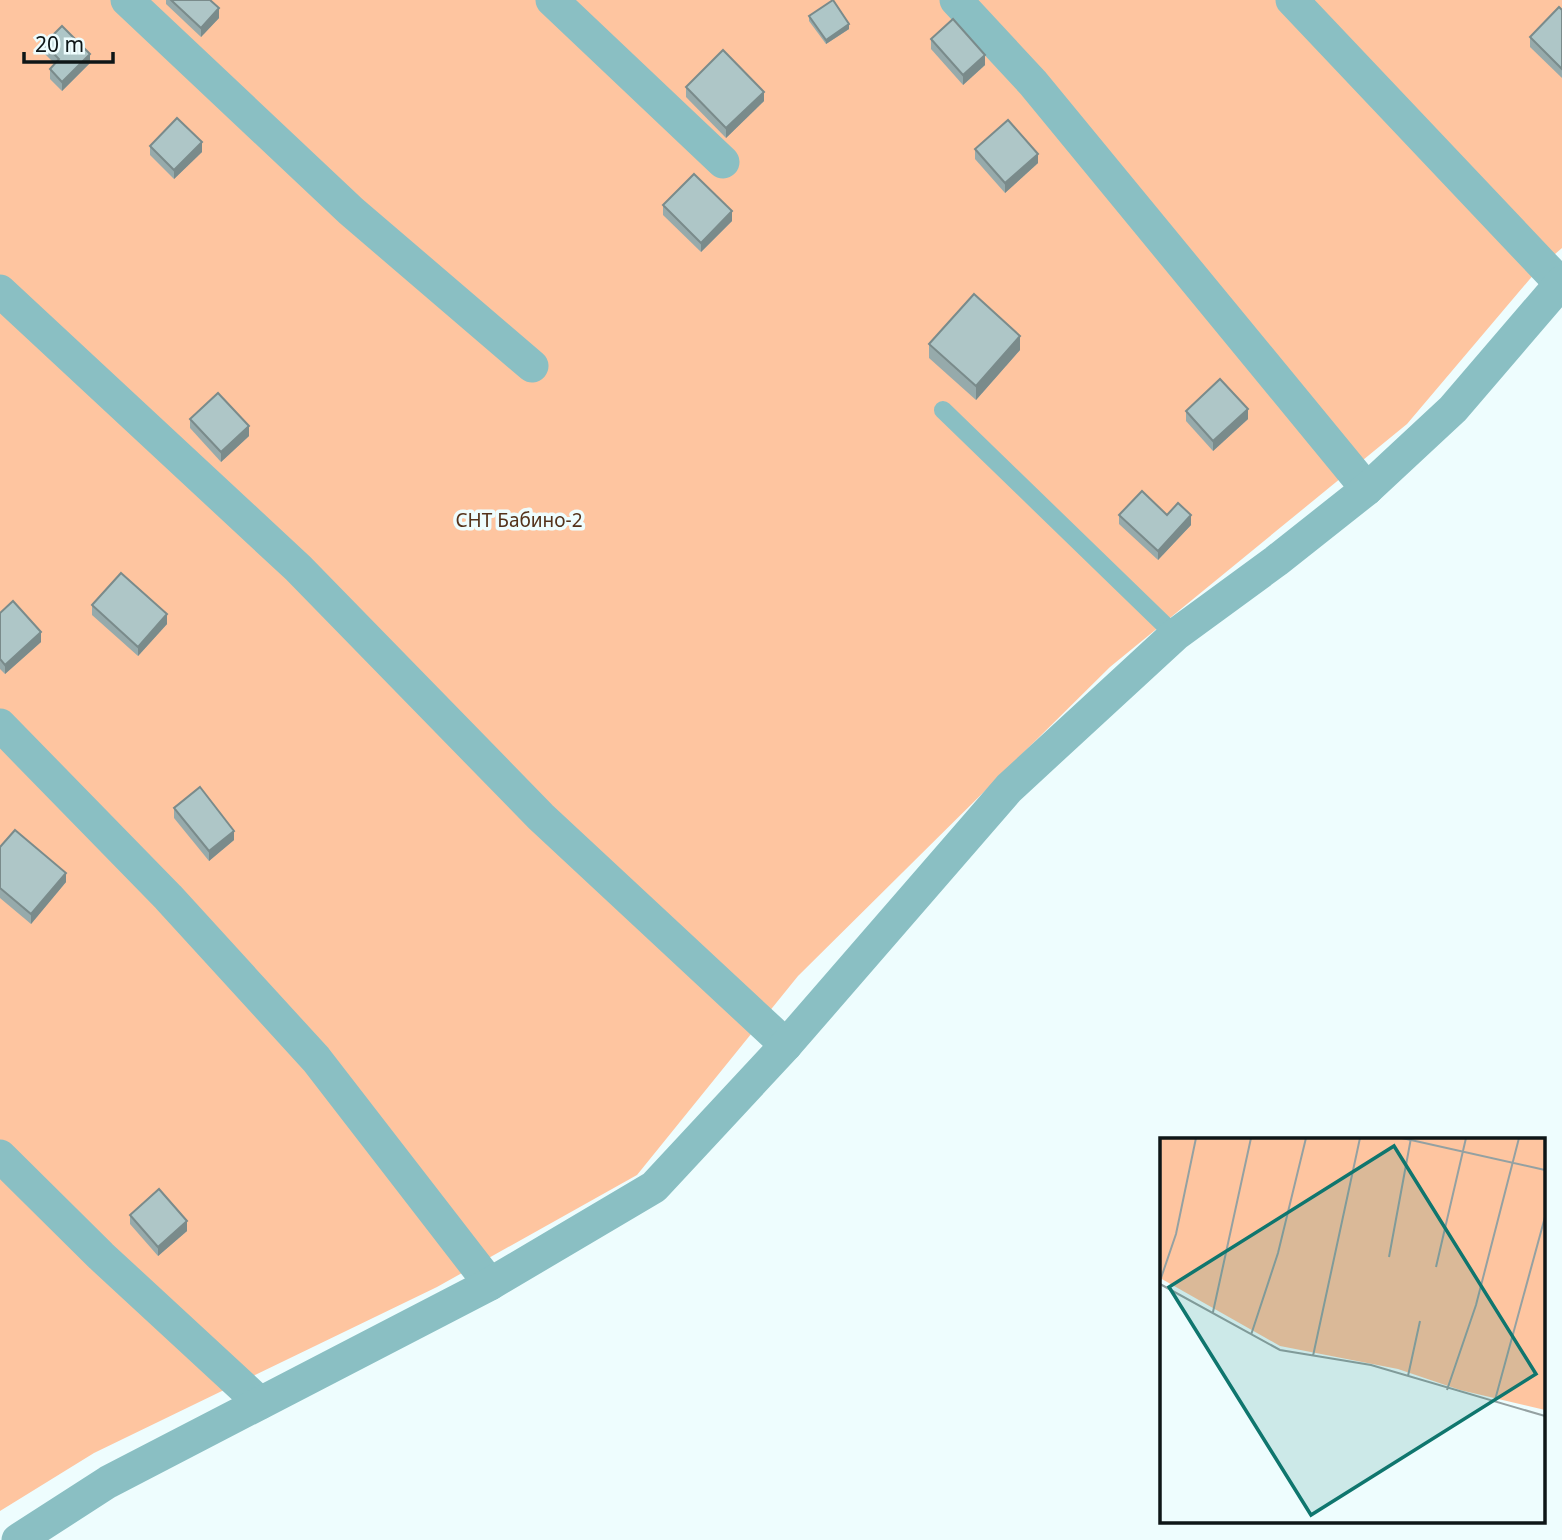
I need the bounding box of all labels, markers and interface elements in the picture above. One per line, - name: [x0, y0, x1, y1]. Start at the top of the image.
- scale bar: [24, 21, 114, 65]
- text: 20 m: [35, 30, 84, 58]
- park label: СНТ Бабино-2: [455, 507, 583, 533]
- inset map: [1160, 1138, 1544, 1522]

